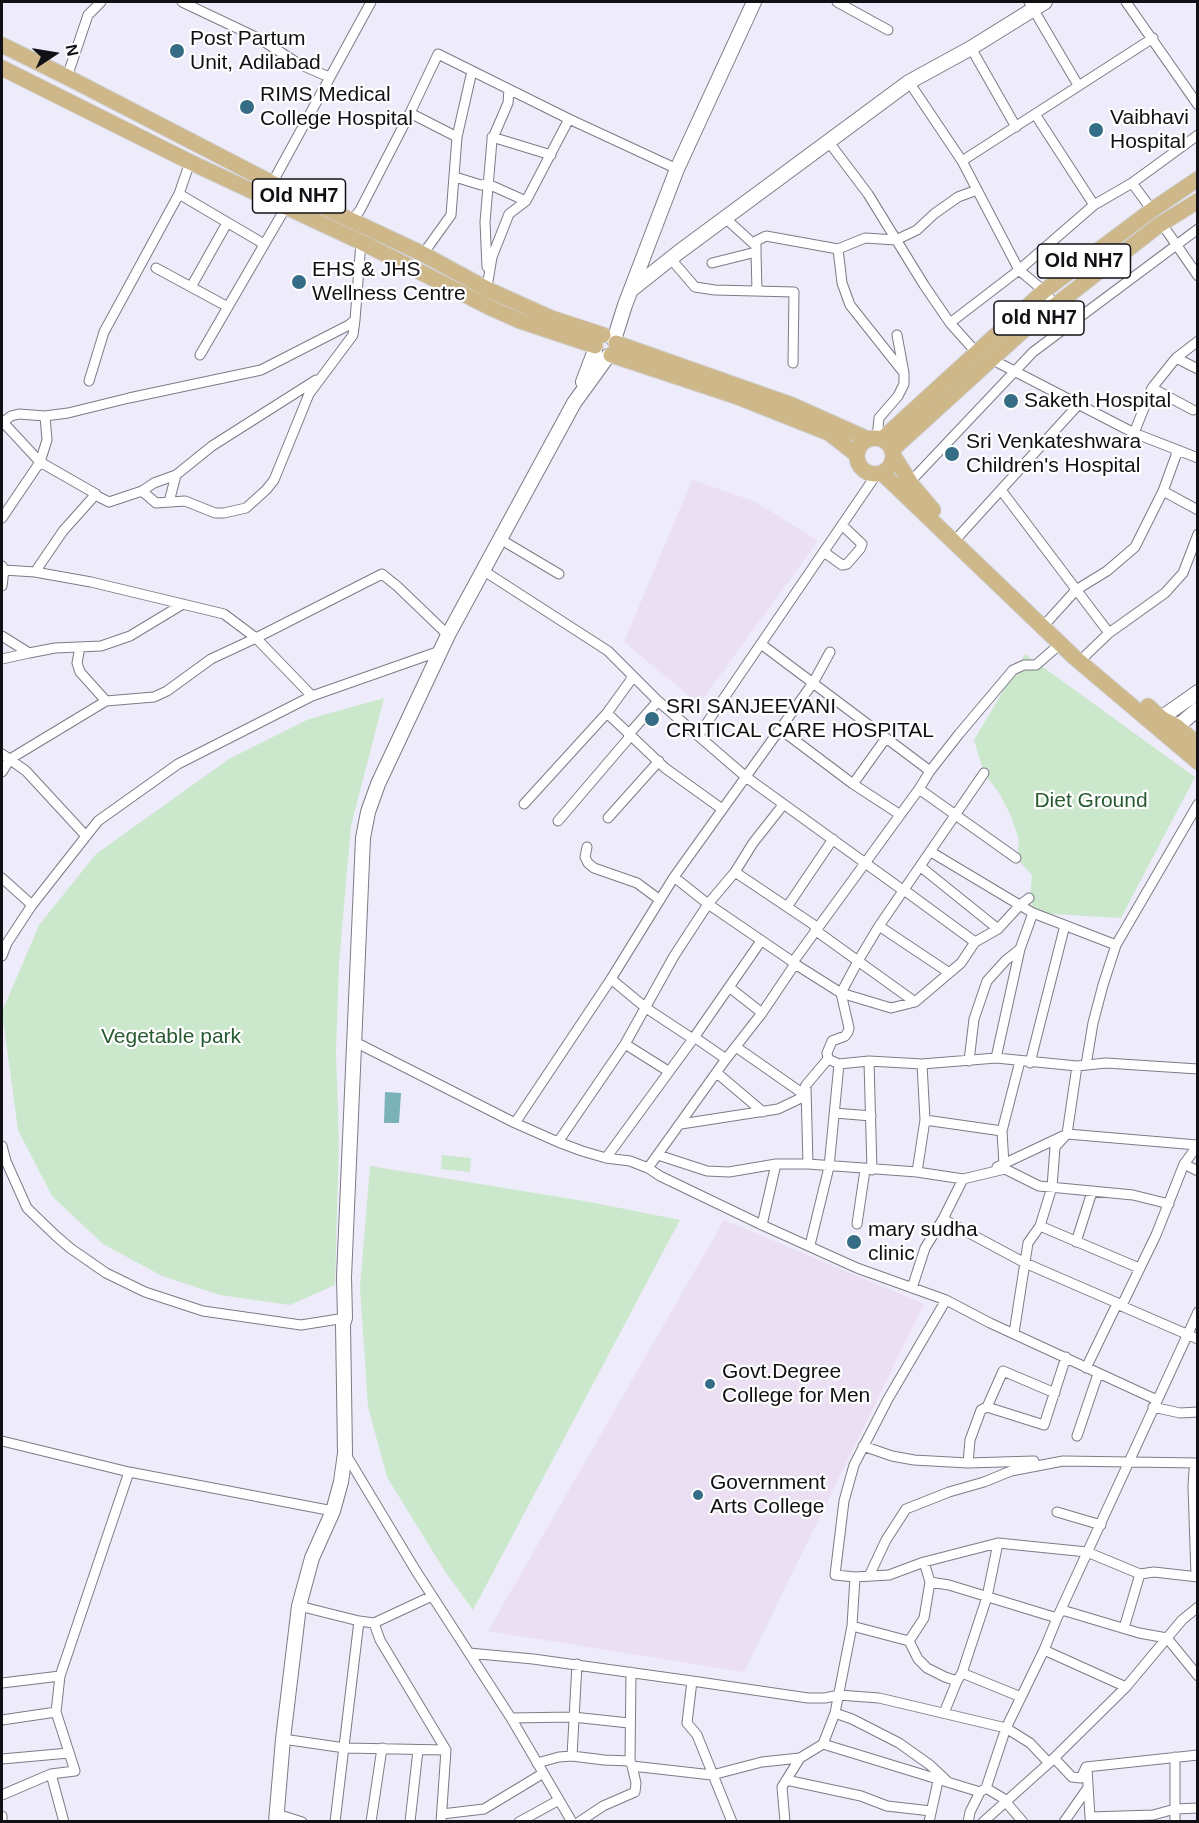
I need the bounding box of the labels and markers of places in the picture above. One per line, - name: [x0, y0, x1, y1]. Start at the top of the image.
- place label: Post Partum Unit, Adilabad: [190, 26, 321, 76]
- marker: Post Partum Unit, Adilabad: [168, 42, 186, 60]
- place label: RIMS Medical College Hospital: [260, 82, 413, 132]
- marker: RIMS Medical College Hospital: [238, 98, 256, 116]
- place label: Vaibhavi Hospital: [1110, 105, 1189, 155]
- marker: Vaibhavi Hospital: [1087, 121, 1105, 139]
- place label: EHS & JHS Wellness Centre: [312, 257, 466, 307]
- marker: EHS & JHS Wellness Centre: [290, 273, 308, 291]
- place label: Saketh Hospital: [1024, 388, 1171, 414]
- marker: Saketh Hospital: [1002, 392, 1020, 410]
- place label: Sri Venkateshwara Children's Hospital: [966, 429, 1141, 479]
- marker: Sri Venkateshwara Children's Hospital: [943, 445, 961, 463]
- place label: SRI SANJEEVANI CRITICAL CARE HOSPITAL: [666, 694, 934, 744]
- marker: SRI SANJEEVANI CRITICAL CARE HOSPITAL: [643, 710, 661, 728]
- place label: mary sudha clinic: [868, 1217, 978, 1267]
- marker: mary sudha clinic: [845, 1233, 863, 1251]
- place label: Govt.Degree College for Men: [722, 1359, 870, 1409]
- marker: Govt.Degree College for Men: [703, 1377, 717, 1391]
- place label: Government Arts College: [710, 1470, 826, 1520]
- marker: Government Arts College: [691, 1488, 705, 1502]

